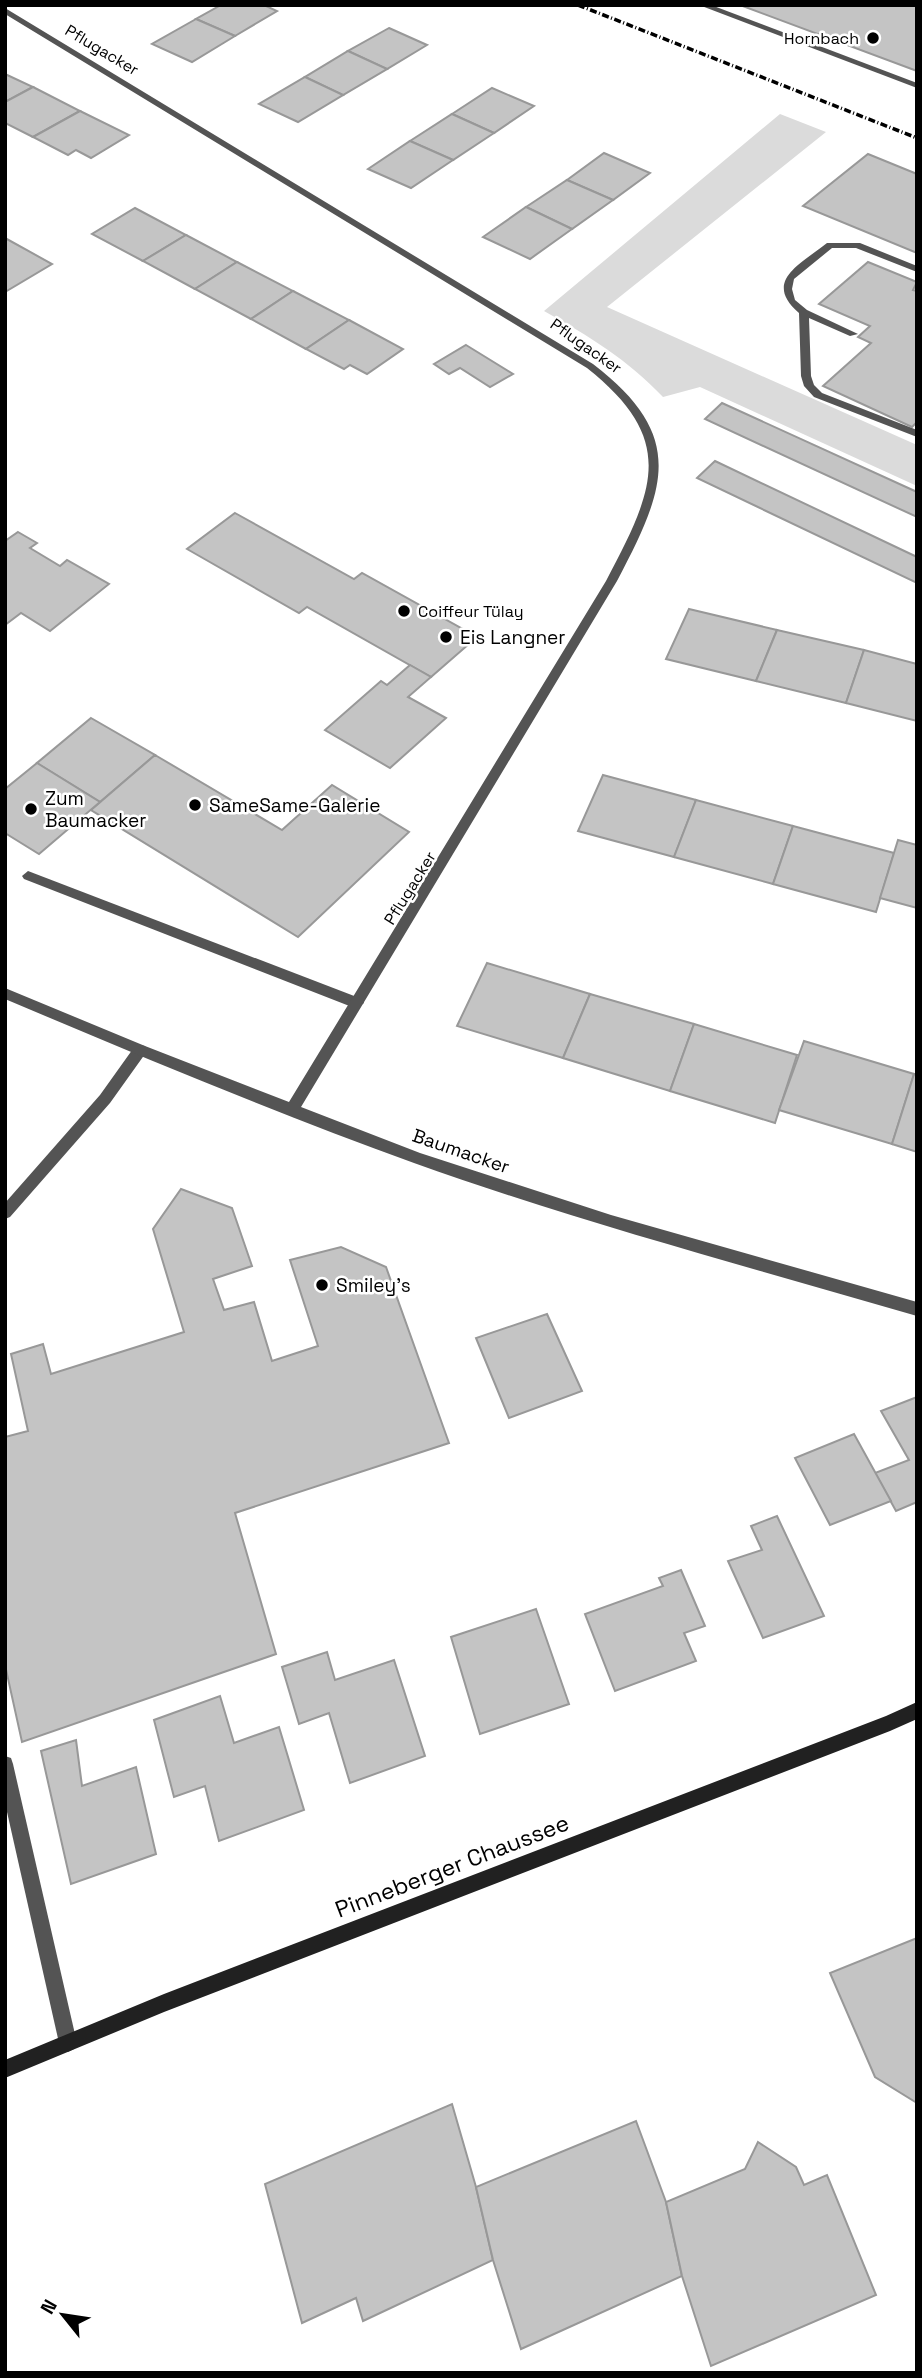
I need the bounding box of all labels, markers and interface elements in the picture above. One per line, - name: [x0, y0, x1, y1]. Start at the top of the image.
- street label: Pflugacker: [61, 20, 143, 80]
- place label: Hornbach: [784, 28, 859, 49]
- marker: Hornbach: [865, 30, 881, 46]
- street label: Pflugacker: [546, 314, 626, 378]
- place label: Coiffeur Tülay: [418, 601, 524, 622]
- marker: Coiffeur Tülay: [396, 603, 412, 619]
- place label: Eis Langner: [460, 625, 565, 650]
- marker: Eis Langner: [438, 629, 454, 645]
- place label: Zum Baumacker: [45, 786, 146, 833]
- place label: SameSame-Galerie: [209, 793, 380, 818]
- marker: SameSame-Galerie: [187, 797, 203, 813]
- marker: Zum Baumacker: [23, 801, 39, 817]
- street label: Pflugacker: [379, 847, 441, 929]
- street label: Baumacker: [409, 1123, 513, 1179]
- place label: Smiley's: [336, 1273, 411, 1298]
- marker: Smiley's: [314, 1277, 330, 1293]
- street label: Pinneberger Chaussee: [331, 1808, 573, 1924]
- north arrow: [28, 2280, 98, 2350]
- text: N: [35, 2295, 63, 2319]

